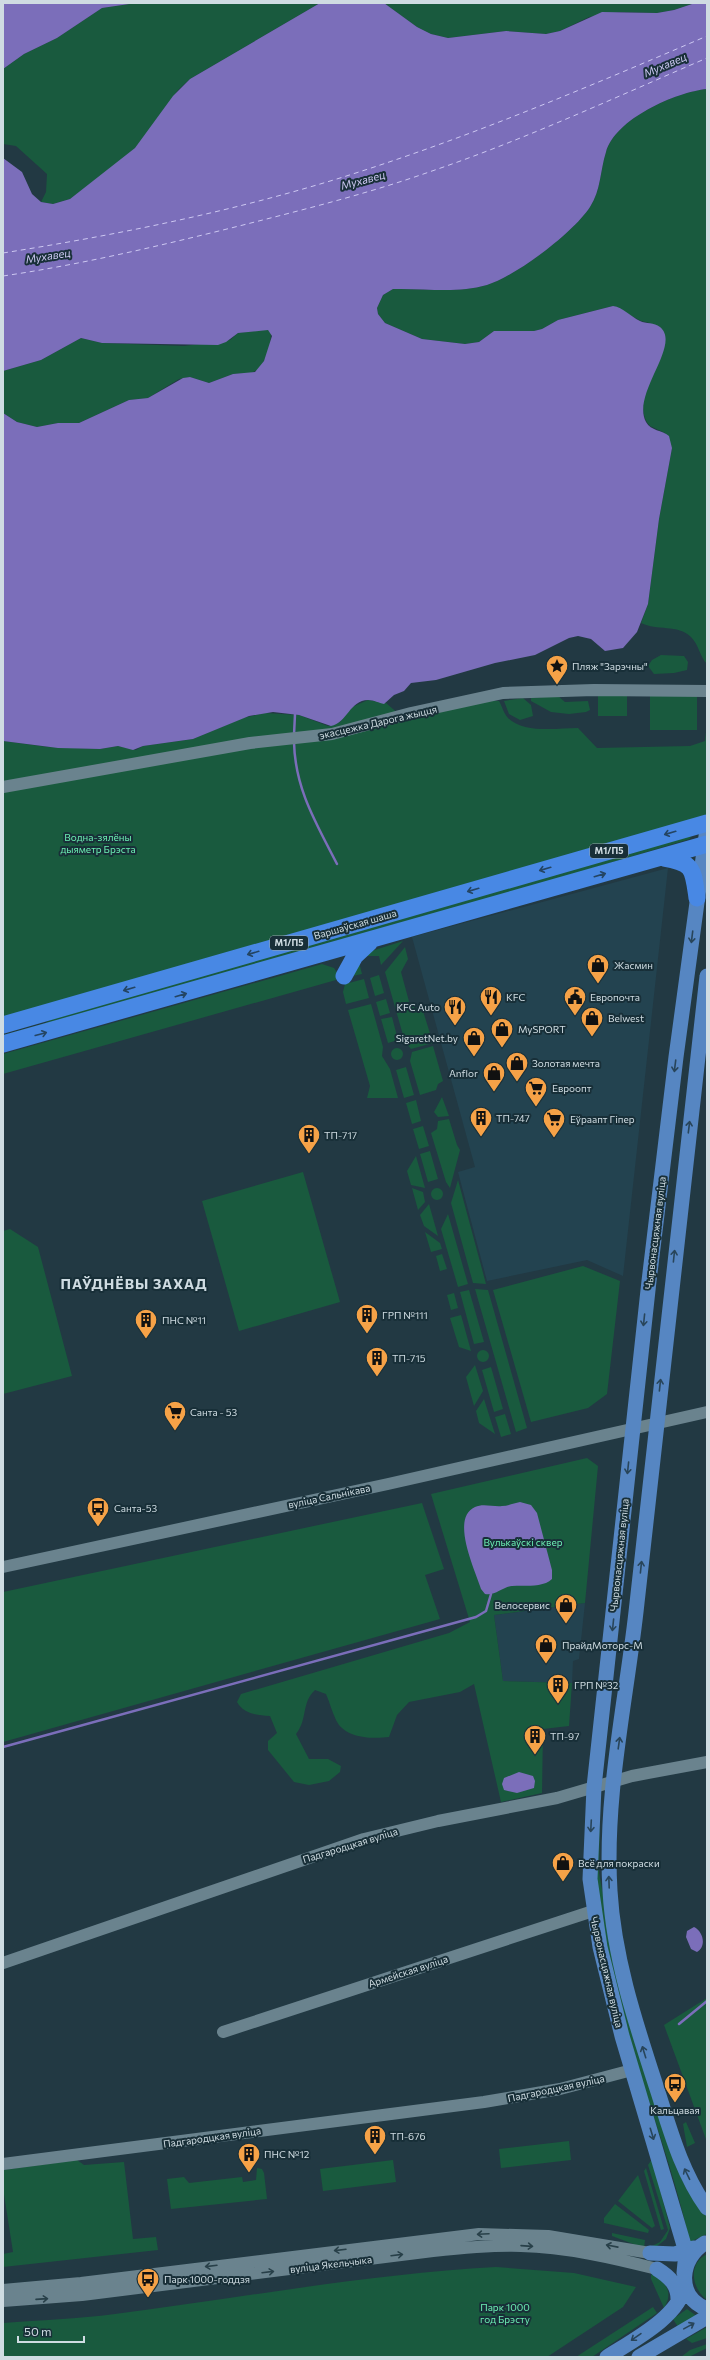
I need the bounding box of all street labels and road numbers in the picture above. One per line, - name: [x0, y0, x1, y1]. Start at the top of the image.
- street label: экасцежка Дарога жыцця: [318, 703, 438, 741]
- road number: М1/П5: [590, 844, 628, 858]
- street label: Варшаўская шаша: [312, 906, 398, 942]
- road number: М1/П5: [270, 936, 308, 950]
- street label: Чырвонасцяжная вуліца: [642, 1176, 668, 1290]
- street label: вуліца Сальнікава: [287, 1481, 371, 1511]
- street label: Чырвонасцяжная вуліца: [607, 1498, 631, 1612]
- street label: Падгародцкая вуліца: [301, 1825, 399, 1865]
- street label: Чырвонасцяжная вуліца: [588, 1915, 626, 2029]
- street label: Армейская вуліца: [367, 1952, 449, 1990]
- street label: Падгародцкая вуліца: [506, 2072, 606, 2104]
- street label: Падгародцкая вуліца: [162, 2124, 262, 2150]
- street label: вуліца Якельчыка: [289, 2253, 373, 2275]

